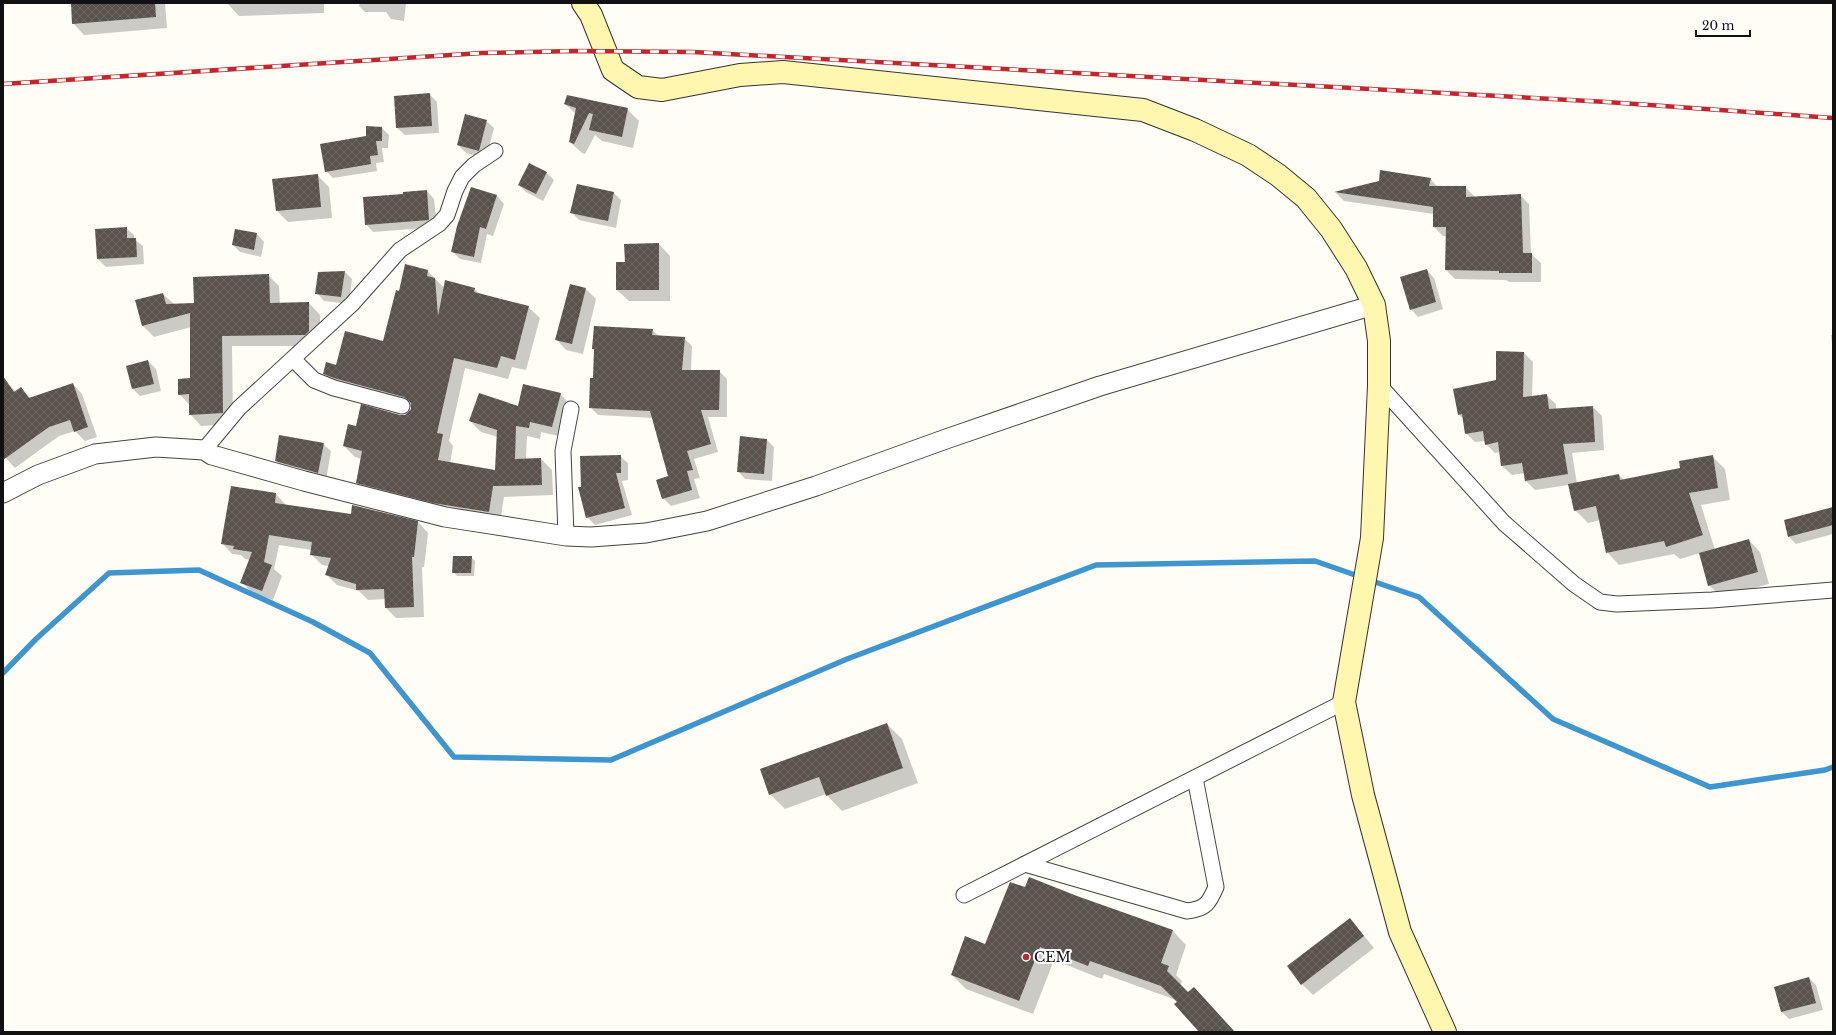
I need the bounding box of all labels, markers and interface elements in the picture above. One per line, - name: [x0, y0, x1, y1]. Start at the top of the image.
- scale bar: [1696, 12, 1750, 38]
- text: 20 m: [1702, 18, 1734, 33]
- place label: CEM: [1034, 948, 1071, 966]
- marker: CEM: [1021, 952, 1031, 962]

